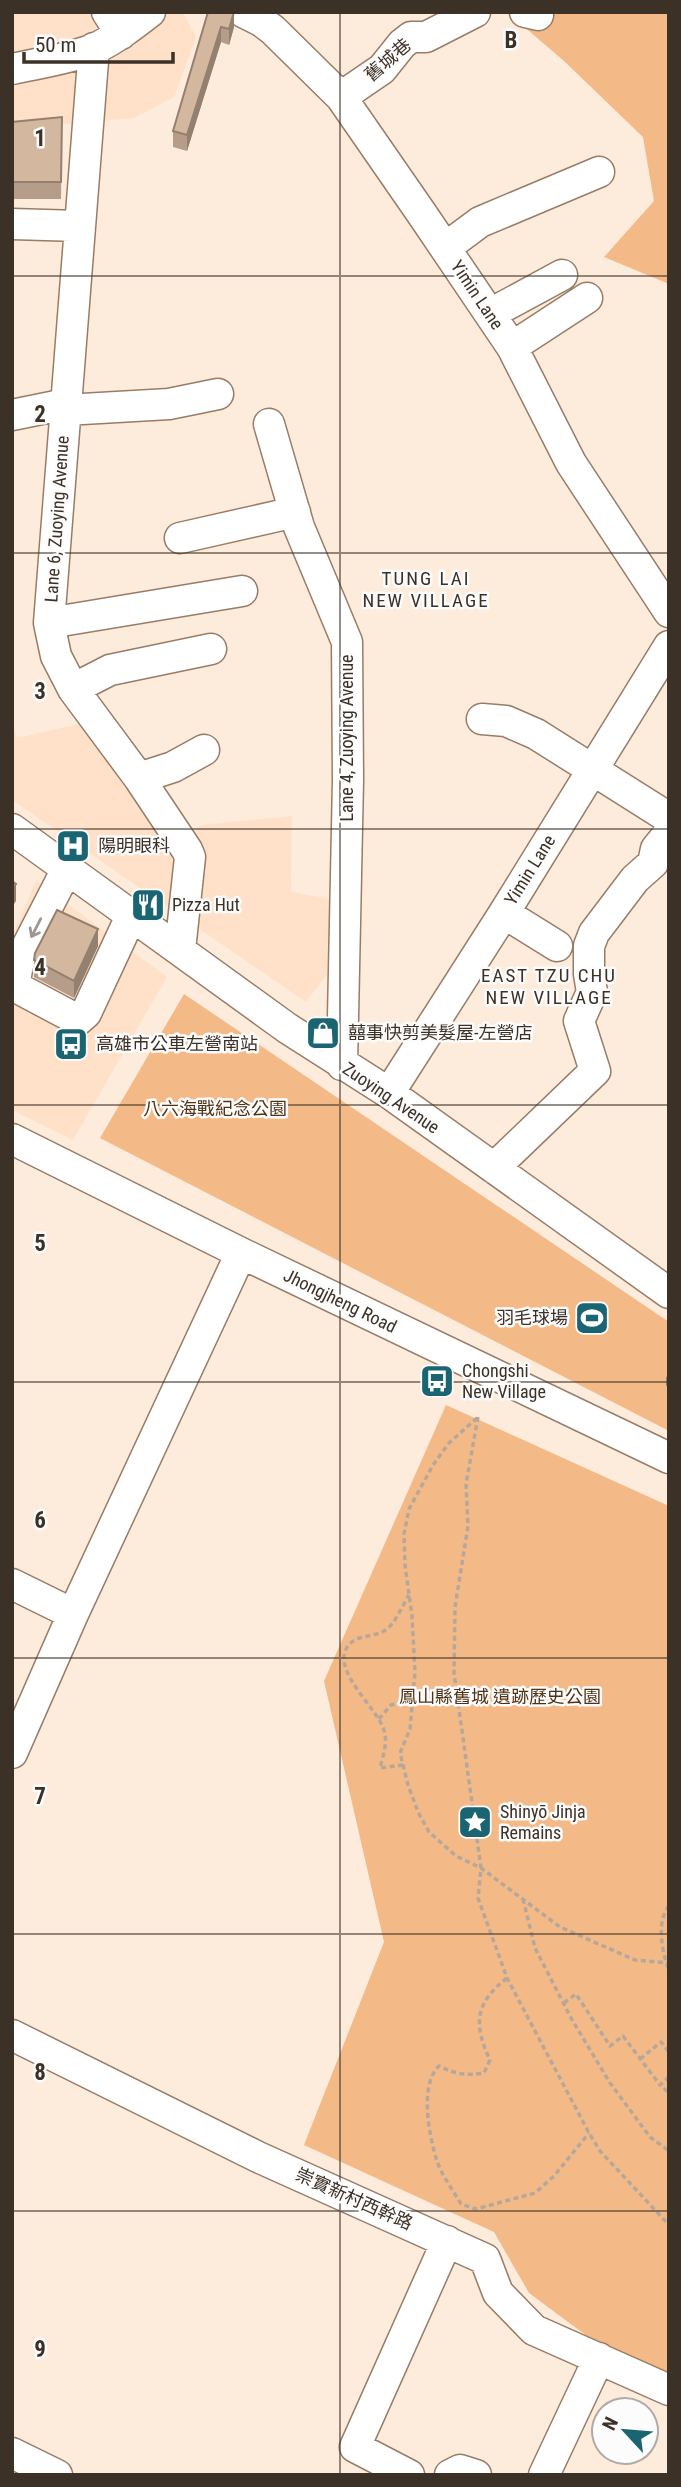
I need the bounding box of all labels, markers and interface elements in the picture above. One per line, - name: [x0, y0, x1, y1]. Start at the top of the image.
- scale bar: [24, 21, 173, 65]
- text: B: [505, 27, 517, 54]
- text: 50 m: [35, 33, 76, 57]
- street label: 舊城巷: [360, 34, 415, 85]
- text: 1: [34, 125, 46, 152]
- street label: Yimin Lane: [447, 256, 508, 333]
- text: 2: [34, 401, 46, 428]
- street label: Lane 6, Zuoying Avenue: [40, 435, 73, 603]
- district label: TUNG LAI NEW VILLAGE: [362, 567, 490, 612]
- street label: Lane 4, Zuoying Avenue: [336, 654, 357, 822]
- text: 3: [34, 678, 46, 705]
- hospital icon: 陽明眼科: [54, 827, 92, 865]
- street label: Yimin Lane: [500, 831, 559, 909]
- place label: 陽明眼科: [98, 835, 170, 856]
- restaurant icon: Pizza Hut: [129, 886, 167, 924]
- place label: Pizza Hut: [172, 894, 240, 915]
- one-way arrow: [29, 917, 43, 937]
- text: 4: [34, 954, 46, 981]
- district label: EAST TZU CHU NEW VILLAGE: [481, 964, 617, 1009]
- shop icon: 囍事快剪美髮屋-左營店: [304, 1014, 342, 1052]
- place label: 囍事快剪美髮屋-左營店: [348, 1022, 532, 1043]
- bus stop icon: 高雄市公車左營南站: [52, 1025, 90, 1063]
- place label: 高雄市公車左營南站: [96, 1033, 258, 1054]
- street label: Zuoying Avenue: [339, 1058, 444, 1138]
- park label: 八六海戰紀念公園: [143, 1098, 287, 1119]
- text: 5: [34, 1230, 46, 1257]
- street label: Jhongjheng Road: [280, 1264, 400, 1337]
- sports icon: 羽毛球場: [573, 1299, 611, 1337]
- place label: 羽毛球場: [496, 1307, 568, 1328]
- place label: Chongshi New Village: [462, 1360, 546, 1402]
- bus stop icon: Chongshi New Village: [418, 1362, 456, 1400]
- text: 6: [34, 1507, 46, 1534]
- park label: 鳳山縣舊城 遺跡歷史公園: [399, 1686, 601, 1707]
- text: 7: [34, 1783, 46, 1810]
- place label: Shinyō Jinja Remains: [500, 1801, 586, 1843]
- place icon: Shinyō Jinja Remains: [456, 1803, 494, 1841]
- text: 8: [34, 2059, 46, 2086]
- street label: 崇實新村西幹路: [292, 2163, 416, 2234]
- text: 9: [34, 2336, 46, 2363]
- north arrow: [590, 2396, 660, 2466]
- text: N: [597, 2413, 623, 2434]

